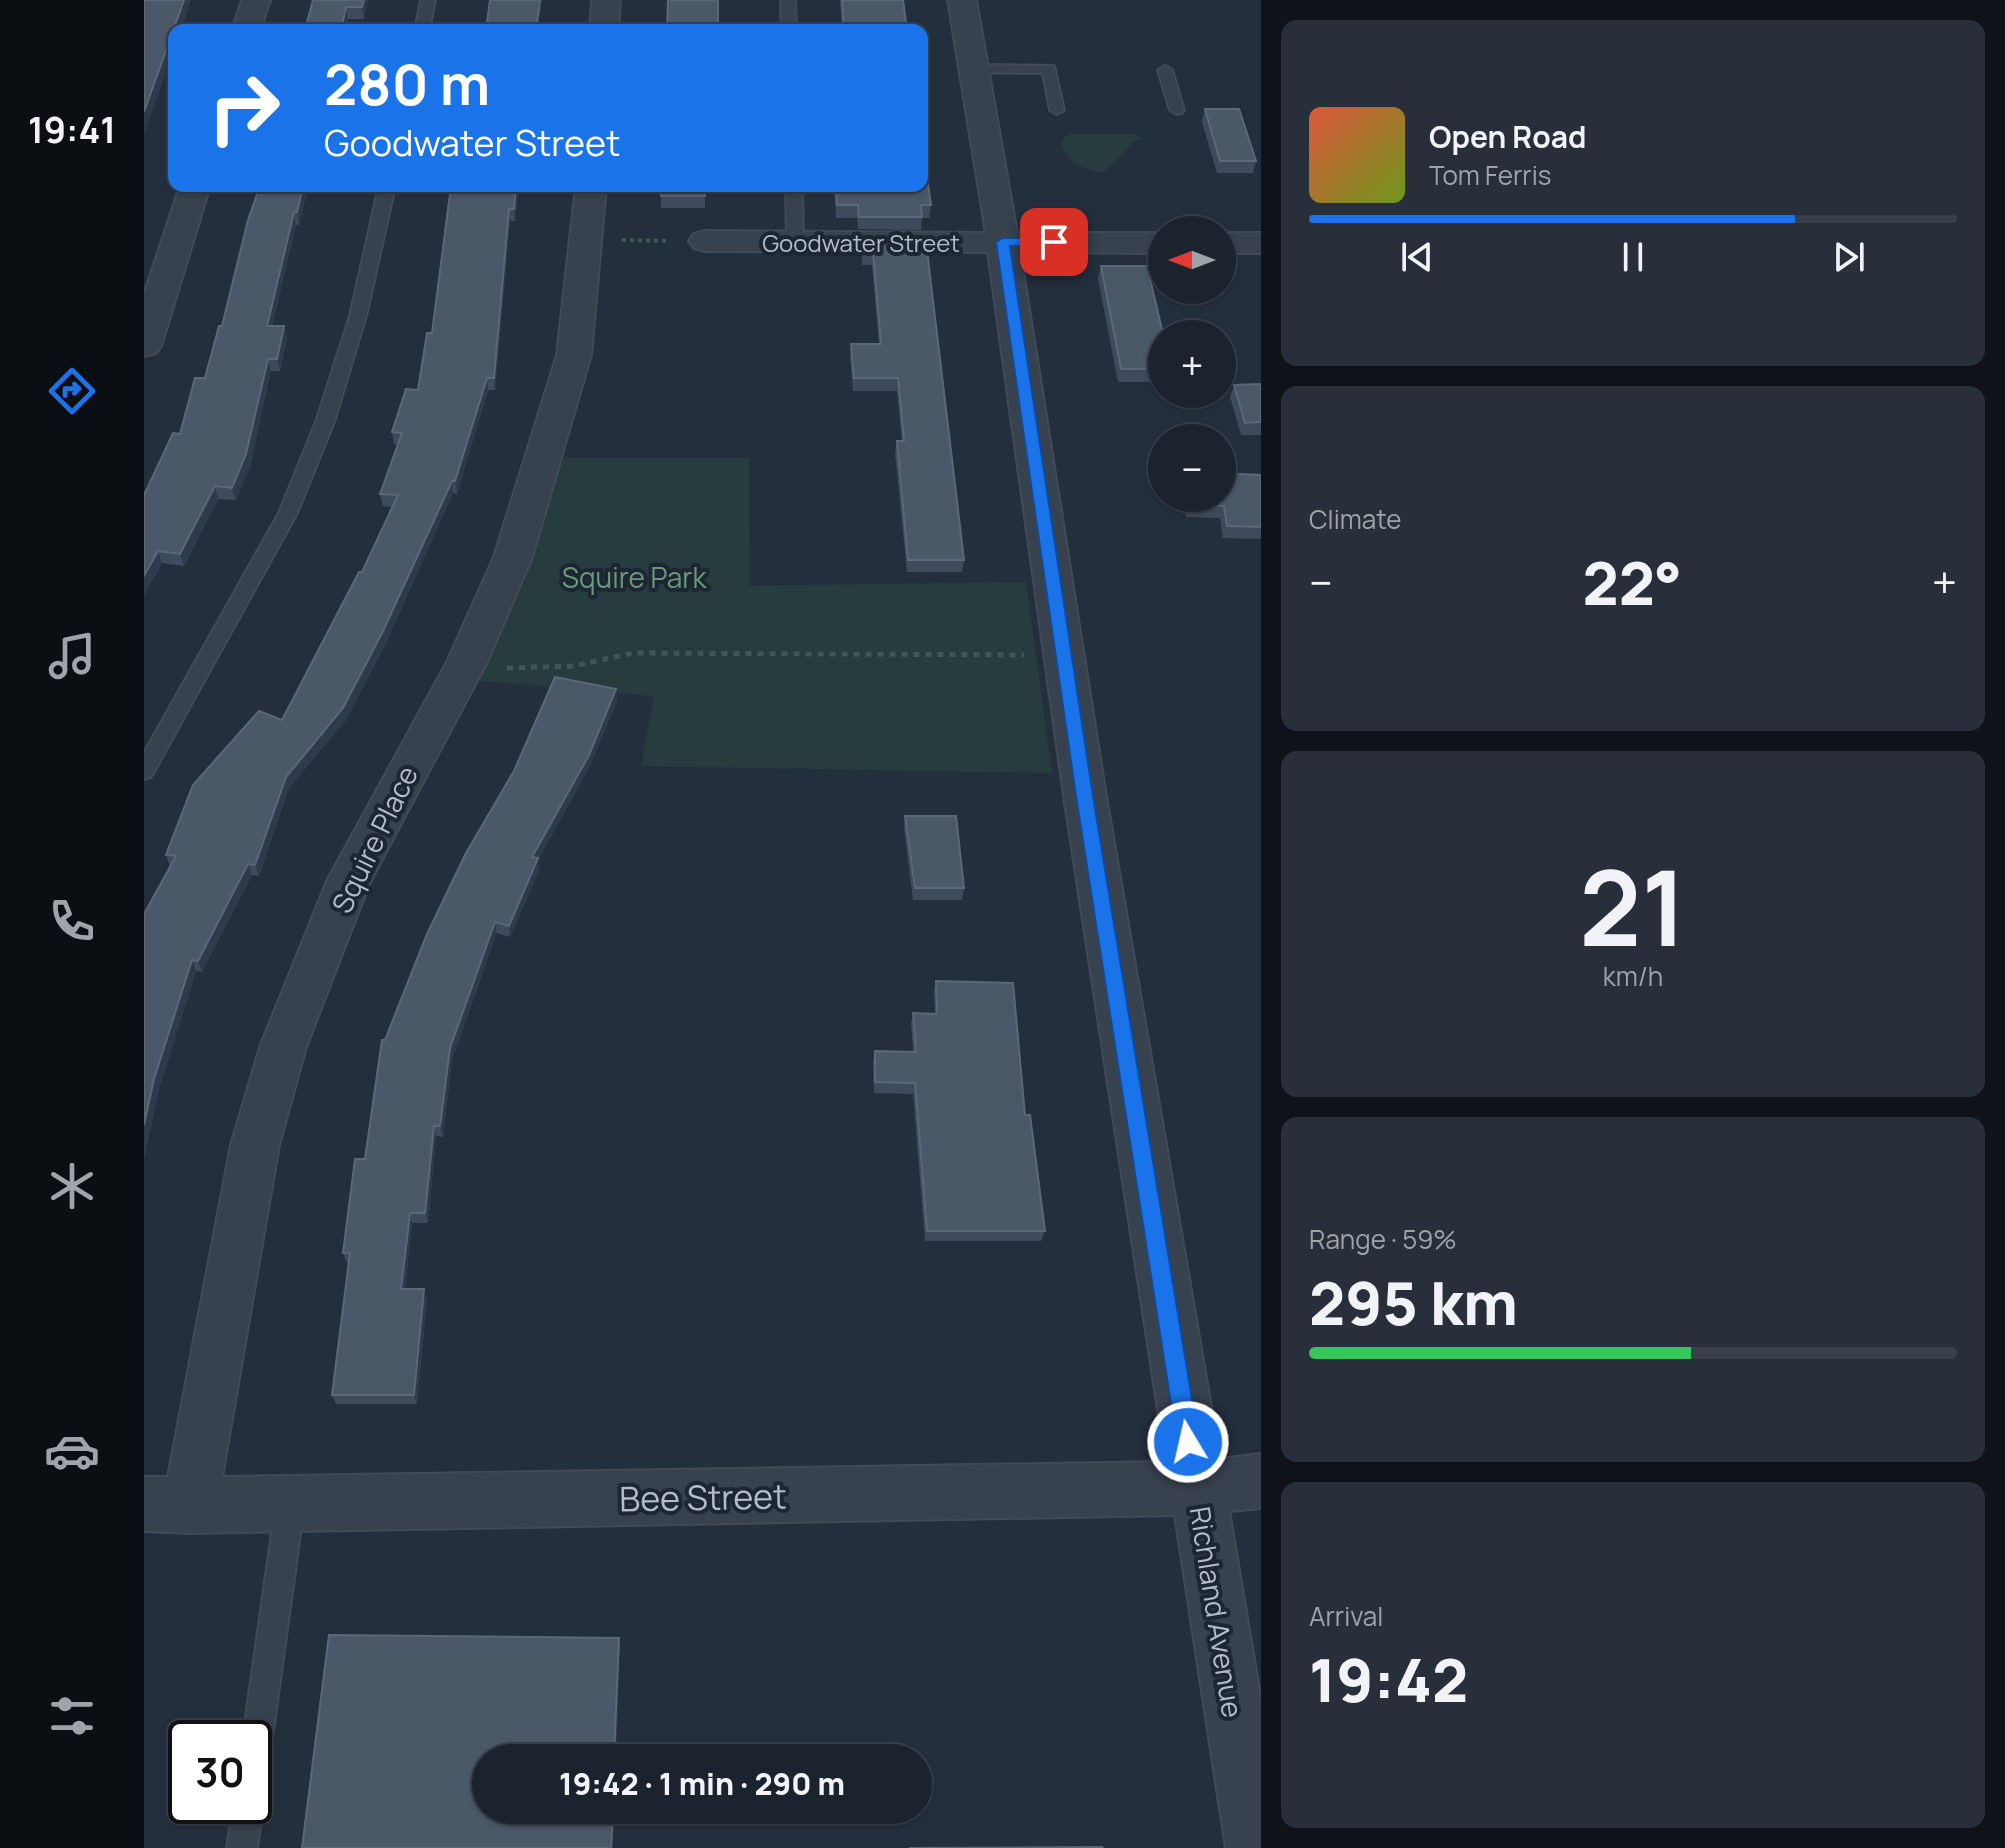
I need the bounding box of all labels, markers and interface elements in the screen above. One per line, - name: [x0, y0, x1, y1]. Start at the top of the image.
- text: 280 m: [324, 45, 490, 122]
- icon: right: [192, 56, 296, 160]
- text: 19:41: [28, 105, 116, 154]
- text: Open Road: [1429, 116, 1586, 157]
- text: Goodwater Street: [324, 118, 621, 167]
- text: Tom Ferris: [1429, 157, 1551, 193]
- pin: [1020, 208, 1088, 276]
- north arrow: [1148, 216, 1236, 304]
- map controls: [1148, 216, 1236, 512]
- icon: arrive: [1032, 220, 1076, 264]
- street label: Goodwater Street: [762, 226, 960, 259]
- icon: previous: [1395, 235, 1439, 279]
- icon: pause: [1611, 235, 1655, 279]
- icon: next: [1827, 235, 1871, 279]
- button: +: [1148, 320, 1236, 408]
- icon: directions: [44, 363, 100, 419]
- button: −: [1148, 424, 1236, 512]
- text: Climate: [1309, 501, 1401, 537]
- text: 22°: [1582, 541, 1682, 623]
- text: −: [1309, 552, 1333, 612]
- text: +: [1932, 552, 1957, 612]
- park label: Squire Park: [562, 558, 707, 596]
- icon: music: [44, 628, 100, 684]
- street label: Squire Place: [322, 759, 426, 919]
- text: 21: [1579, 835, 1687, 977]
- icon: phone: [44, 893, 100, 949]
- text: km/h: [1603, 958, 1663, 994]
- icon: climate: [44, 1158, 100, 1214]
- text: Range · 59%: [1309, 1221, 1457, 1257]
- text: 295 km: [1309, 1261, 1518, 1343]
- position arrow: [1146, 1400, 1230, 1484]
- icon: car: [44, 1423, 100, 1479]
- street label: Bee Street: [619, 1473, 787, 1521]
- street label: Richland Avenue: [1182, 1504, 1252, 1720]
- text: Arrival: [1309, 1598, 1383, 1634]
- text: 19:42: [1309, 1638, 1468, 1720]
- icon: filters: [44, 1688, 100, 1744]
- speed limit sign: 30: [168, 1720, 272, 1824]
- text: 19:42 · 1 min · 290 m: [559, 1763, 845, 1804]

